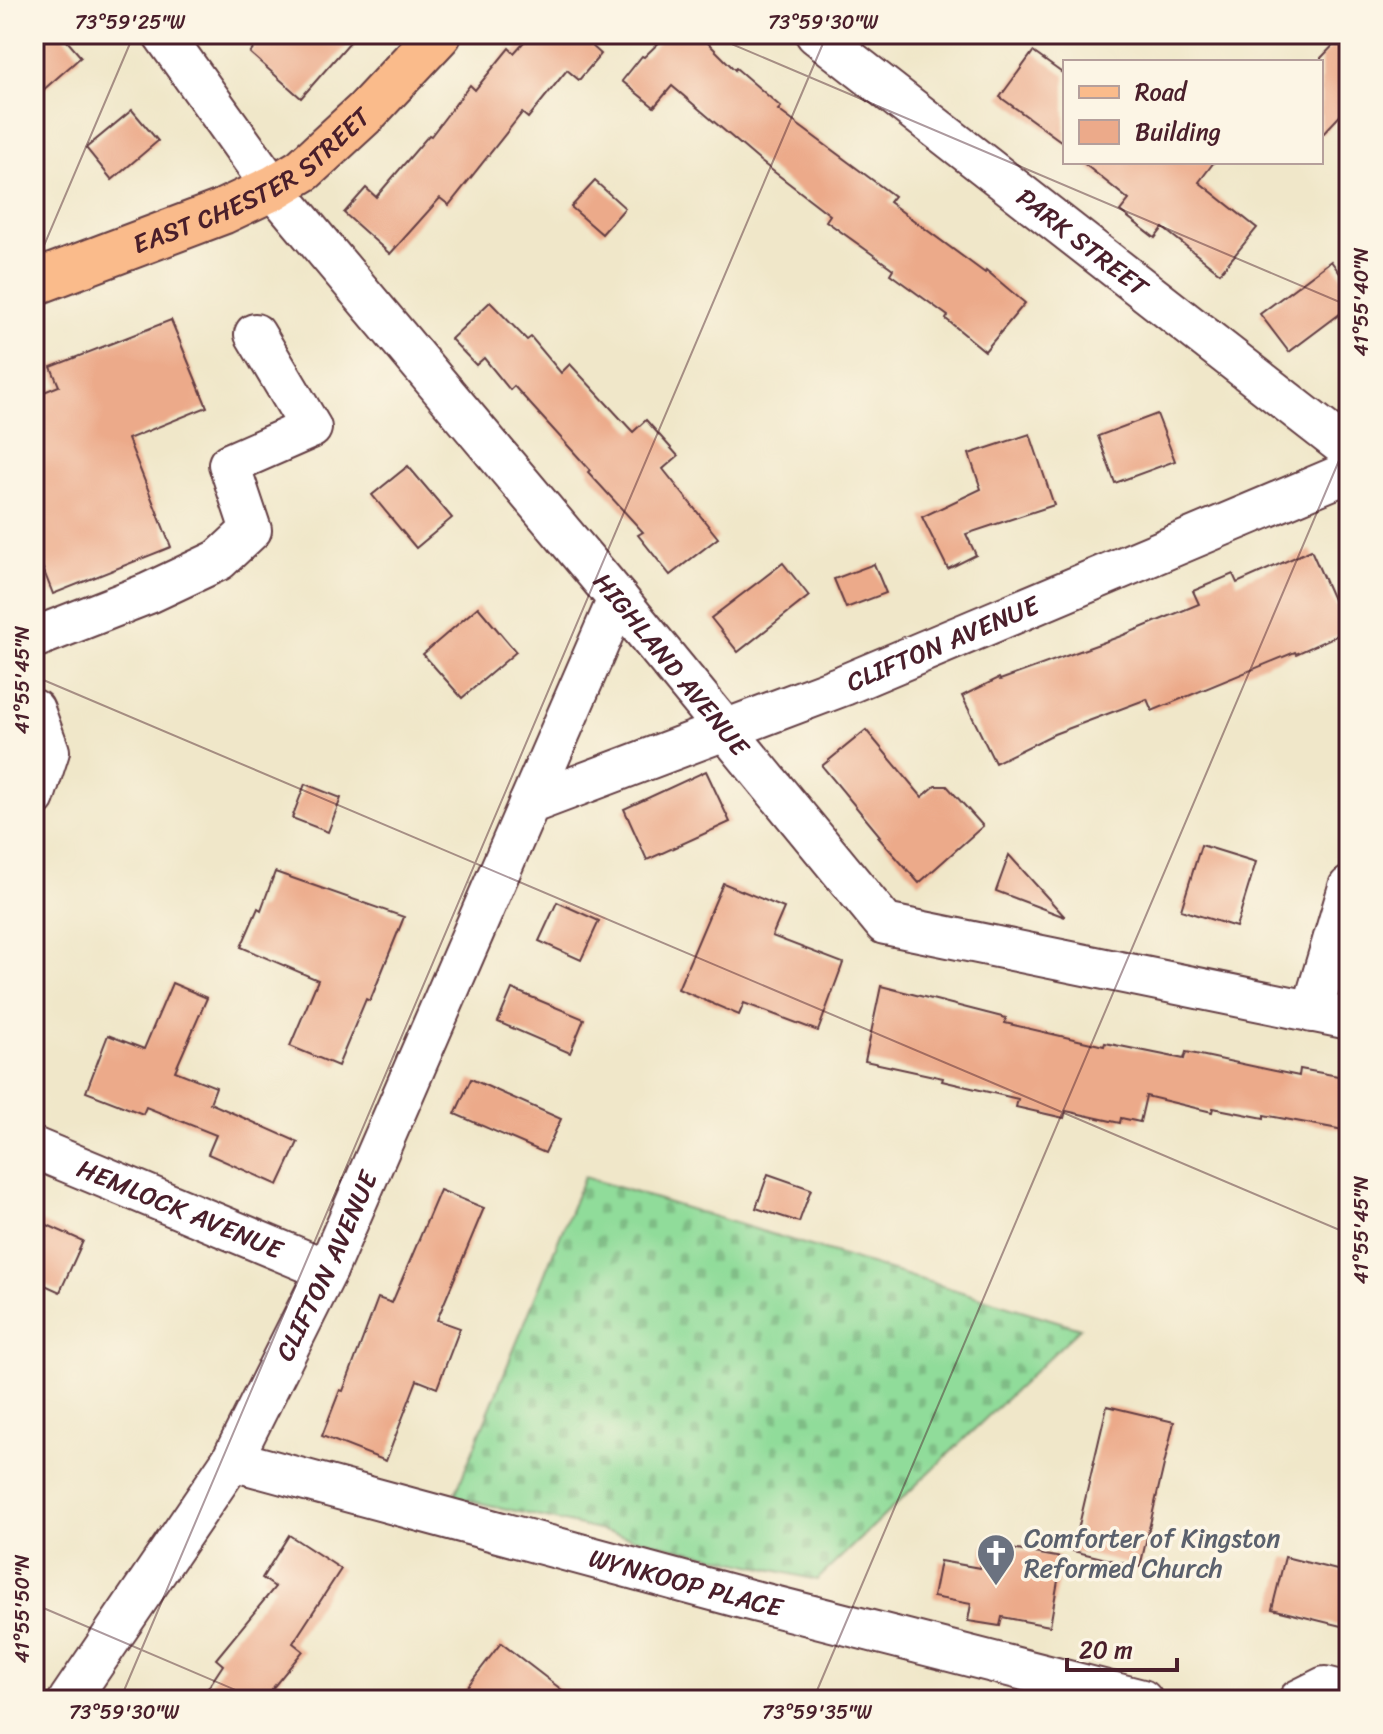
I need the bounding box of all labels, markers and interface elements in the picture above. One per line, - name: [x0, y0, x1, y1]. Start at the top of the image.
- text: 73°59'25"W: [75, 5, 186, 40]
- text: 73°59'30"W: [768, 5, 879, 40]
- legend: [1063, 60, 1323, 164]
- text: Road: [1135, 71, 1189, 113]
- street label: EAST CHESTER STREET: [126, 94, 383, 267]
- text: Building: [1135, 111, 1221, 153]
- street label: PARK STREET: [1006, 175, 1160, 310]
- text: 41°55'40"N: [1344, 247, 1379, 356]
- street label: HIGHLAND AVENUE: [581, 562, 762, 768]
- street label: CLIFTON AVENUE: [839, 582, 1047, 705]
- text: 41°55'45"N: [5, 626, 40, 734]
- street label: HEMLOCK AVENUE: [70, 1145, 291, 1273]
- street label: CLIFTON AVENUE: [262, 1162, 391, 1369]
- text: 41°55'45"N: [1344, 1176, 1379, 1284]
- place label: Comforter of Kingston Reformed Church: [1024, 1515, 1280, 1591]
- church icon: Comforter of Kingston Reformed Church: [975, 1532, 1017, 1587]
- street label: WYNKOOP PLACE: [584, 1535, 789, 1631]
- text: 41°55'50"N: [5, 1555, 40, 1663]
- scale bar: [1067, 1622, 1177, 1672]
- text: 20 m: [1079, 1629, 1133, 1671]
- text: 73°59'30"W: [69, 1695, 180, 1730]
- text: 73°59'35"W: [762, 1695, 872, 1730]

